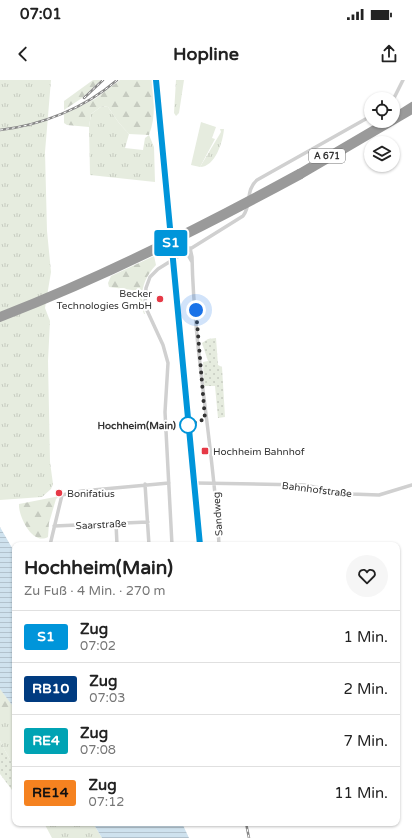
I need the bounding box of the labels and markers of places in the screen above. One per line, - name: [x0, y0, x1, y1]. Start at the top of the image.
- place label: Becker Technologies GmbH: [56, 288, 152, 312]
- marker: Becker Technologies GmbH: [155, 294, 165, 304]
- marker: Hochheim(Main): [179, 416, 197, 434]
- place label: Hochheim(Main): [98, 420, 176, 432]
- marker: Hochheim Bahnhof: [200, 446, 210, 456]
- place label: Hochheim Bahnhof: [213, 446, 305, 458]
- marker: Bonifatius: [54, 488, 64, 498]
- place label: Bonifatius: [67, 488, 115, 500]

